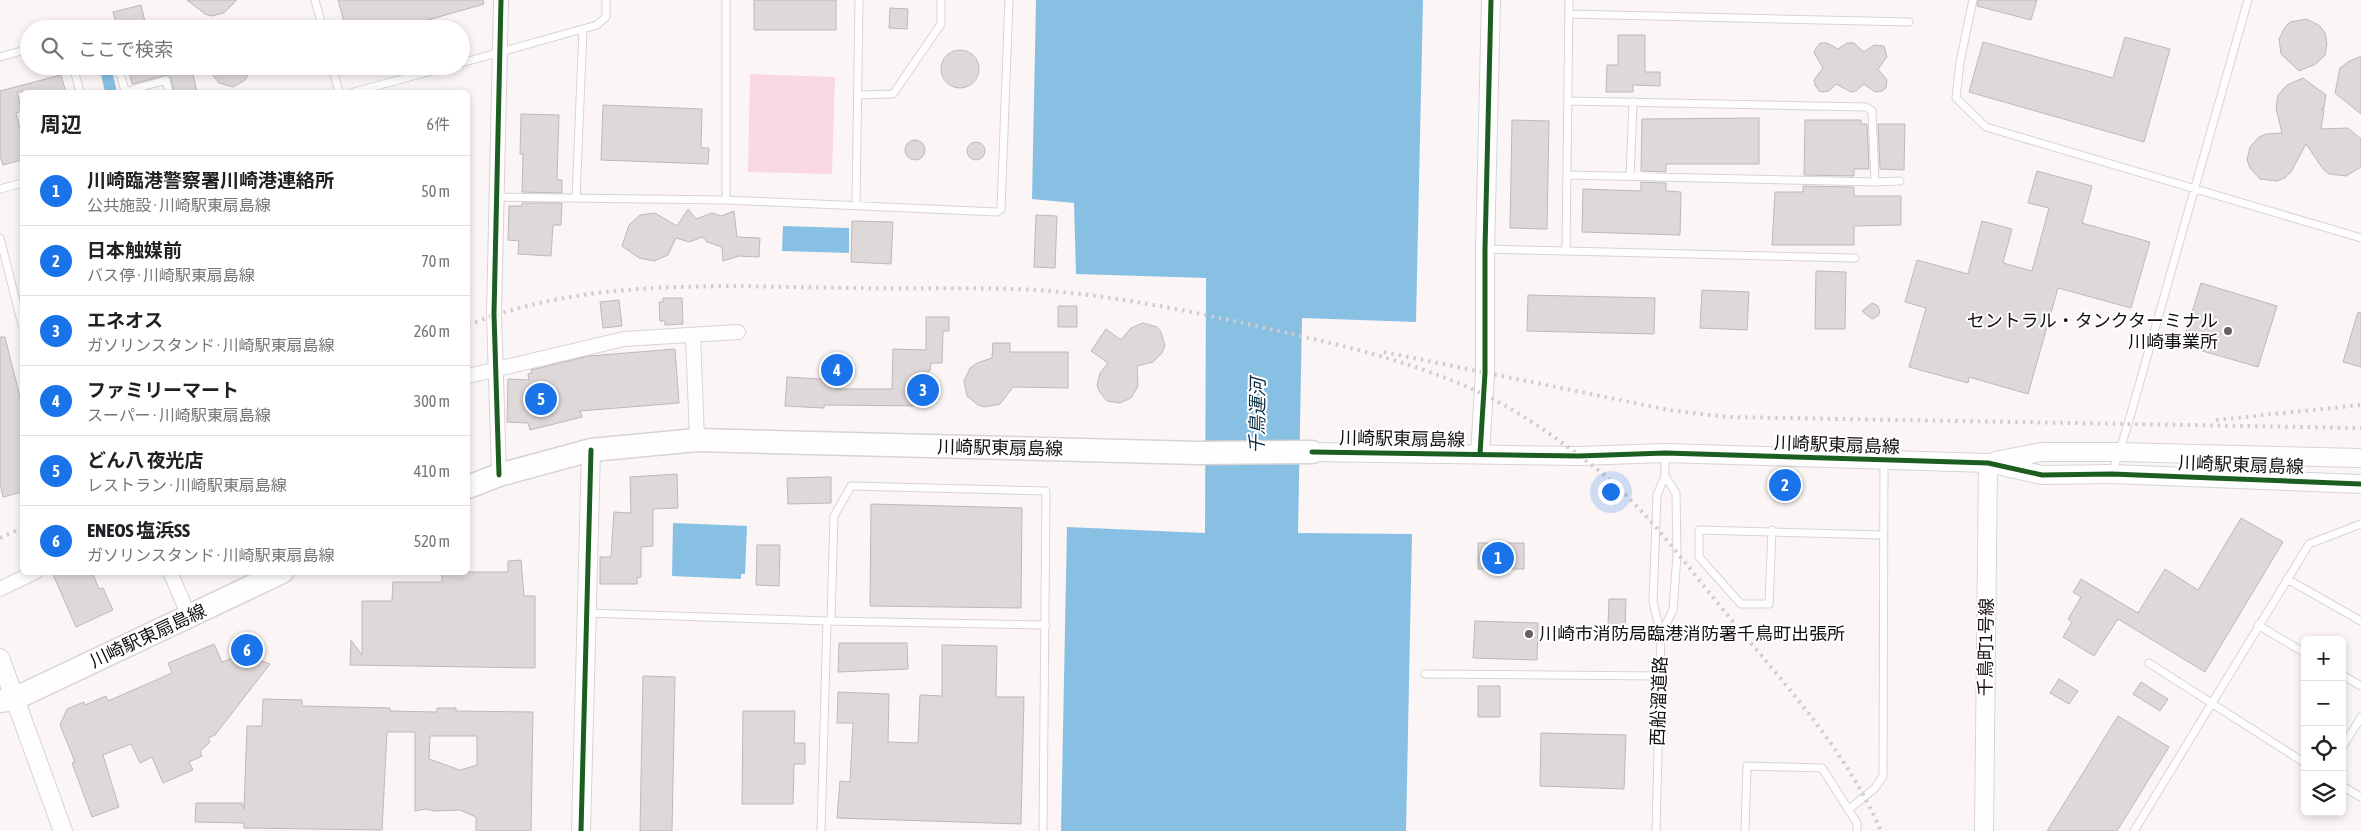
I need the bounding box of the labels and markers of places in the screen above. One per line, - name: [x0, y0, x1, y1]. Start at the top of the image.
- place label: セントラル・タンクターミナル 川崎事業所: [1967, 310, 2218, 352]
- marker: セントラル・タンクターミナル 川崎事業所: [2222, 325, 2234, 337]
- pin: 4: [821, 351, 853, 389]
- pin: 3: [907, 371, 939, 409]
- pin: 5: [525, 380, 557, 418]
- pin: 2: [1769, 466, 1801, 504]
- pin: 1: [1482, 539, 1514, 577]
- place label: 川崎市消防局臨港消防署千鳥町出張所: [1539, 623, 1845, 644]
- marker: 川崎市消防局臨港消防署千鳥町出張所: [1523, 628, 1535, 640]
- pin: 6: [231, 631, 263, 669]

